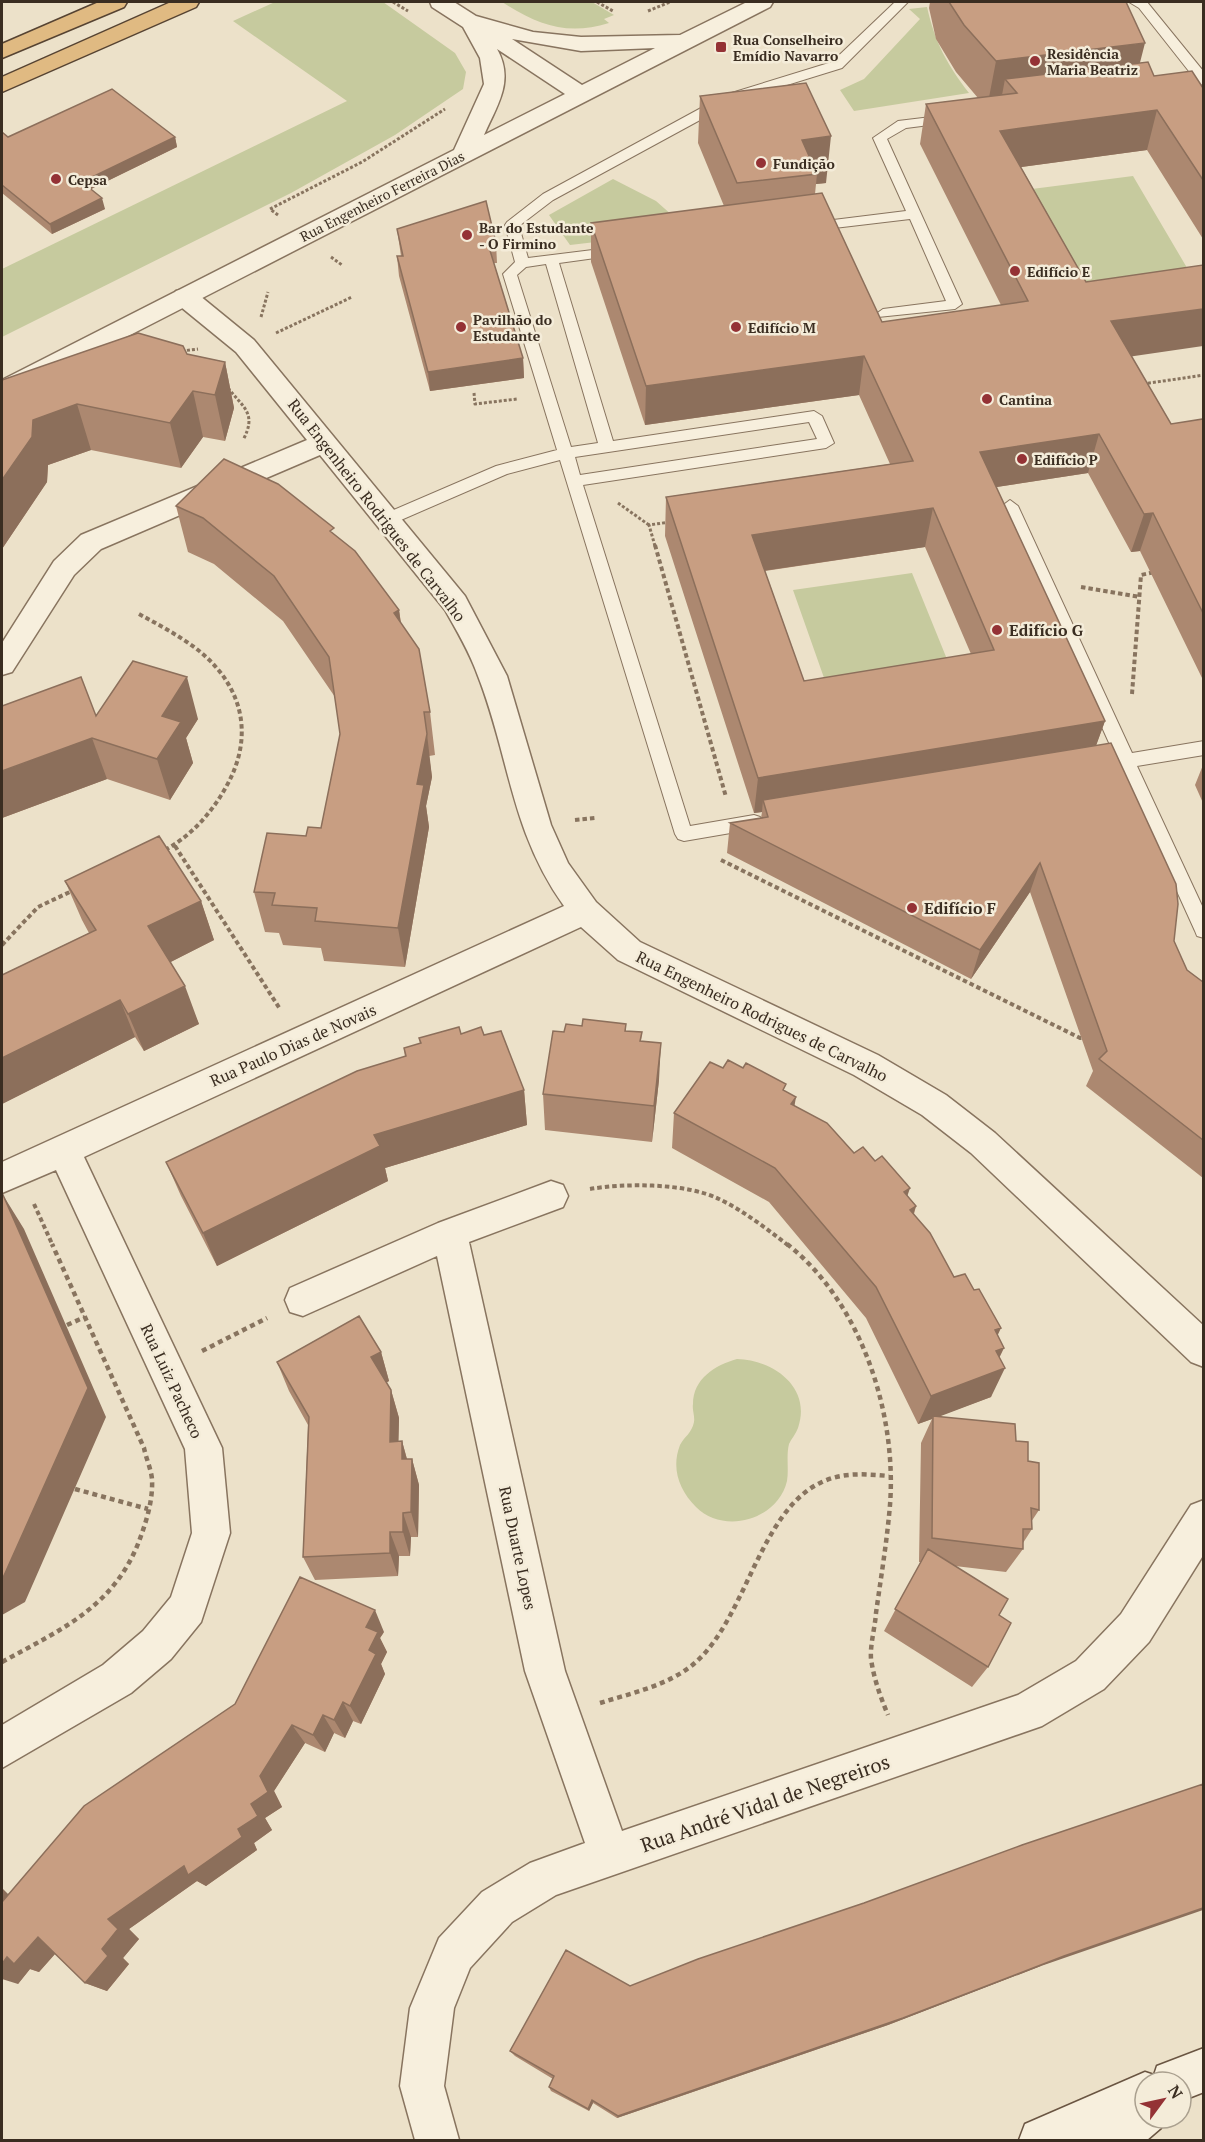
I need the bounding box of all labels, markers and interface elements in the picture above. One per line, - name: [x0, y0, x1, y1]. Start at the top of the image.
- place label: Rua Conselheiro Emídio Navarro: [733, 30, 843, 65]
- marker: Rua Conselheiro Emídio Navarro: [714, 40, 728, 54]
- place label: Residência Maria Beatriz: [1047, 44, 1138, 79]
- marker: Residência Maria Beatriz: [1028, 54, 1042, 68]
- street label: Rua Engenheiro Ferreira Dias: [296, 146, 468, 246]
- place label: Fundição: [773, 154, 835, 173]
- marker: Fundição: [754, 156, 768, 170]
- place label: Cepsa: [68, 170, 107, 189]
- marker: Cepsa: [49, 172, 63, 186]
- place label: Bar do Estudante - O Firmino: [479, 218, 594, 253]
- marker: Bar do Estudante - O Firmino: [460, 228, 474, 242]
- place label: Edifício E: [1027, 262, 1090, 281]
- marker: Edifício E: [1008, 264, 1022, 278]
- place label: Pavilhão do Estudante: [473, 310, 552, 345]
- place label: Edifício M: [748, 318, 816, 337]
- marker: Pavilhão do Estudante: [454, 320, 468, 334]
- marker: Edifício M: [729, 320, 743, 334]
- place label: Cantina: [999, 390, 1052, 409]
- marker: Cantina: [980, 392, 994, 406]
- street label: Rua Engenheiro Rodrigues de Carvalho: [283, 394, 471, 626]
- place label: Edifício P: [1034, 450, 1098, 469]
- marker: Edifício P: [1015, 452, 1029, 466]
- place label: Edifício G: [1009, 619, 1084, 641]
- marker: Edifício G: [990, 623, 1004, 637]
- place label: Edifício F: [924, 897, 996, 919]
- marker: Edifício F: [905, 901, 919, 915]
- street label: Rua Engenheiro Rodrigues de Carvalho: [633, 945, 892, 1087]
- street label: Rua Paulo Dias de Novais: [206, 998, 380, 1092]
- street label: Rua Luiz Pacheco: [136, 1320, 208, 1442]
- street label: Rua Duarte Lopes: [494, 1484, 542, 1612]
- street label: Rua André Vidal de Negreiros: [637, 1748, 893, 1858]
- north arrow: [1133, 2070, 1193, 2130]
- text: N: [1163, 2081, 1188, 2103]

